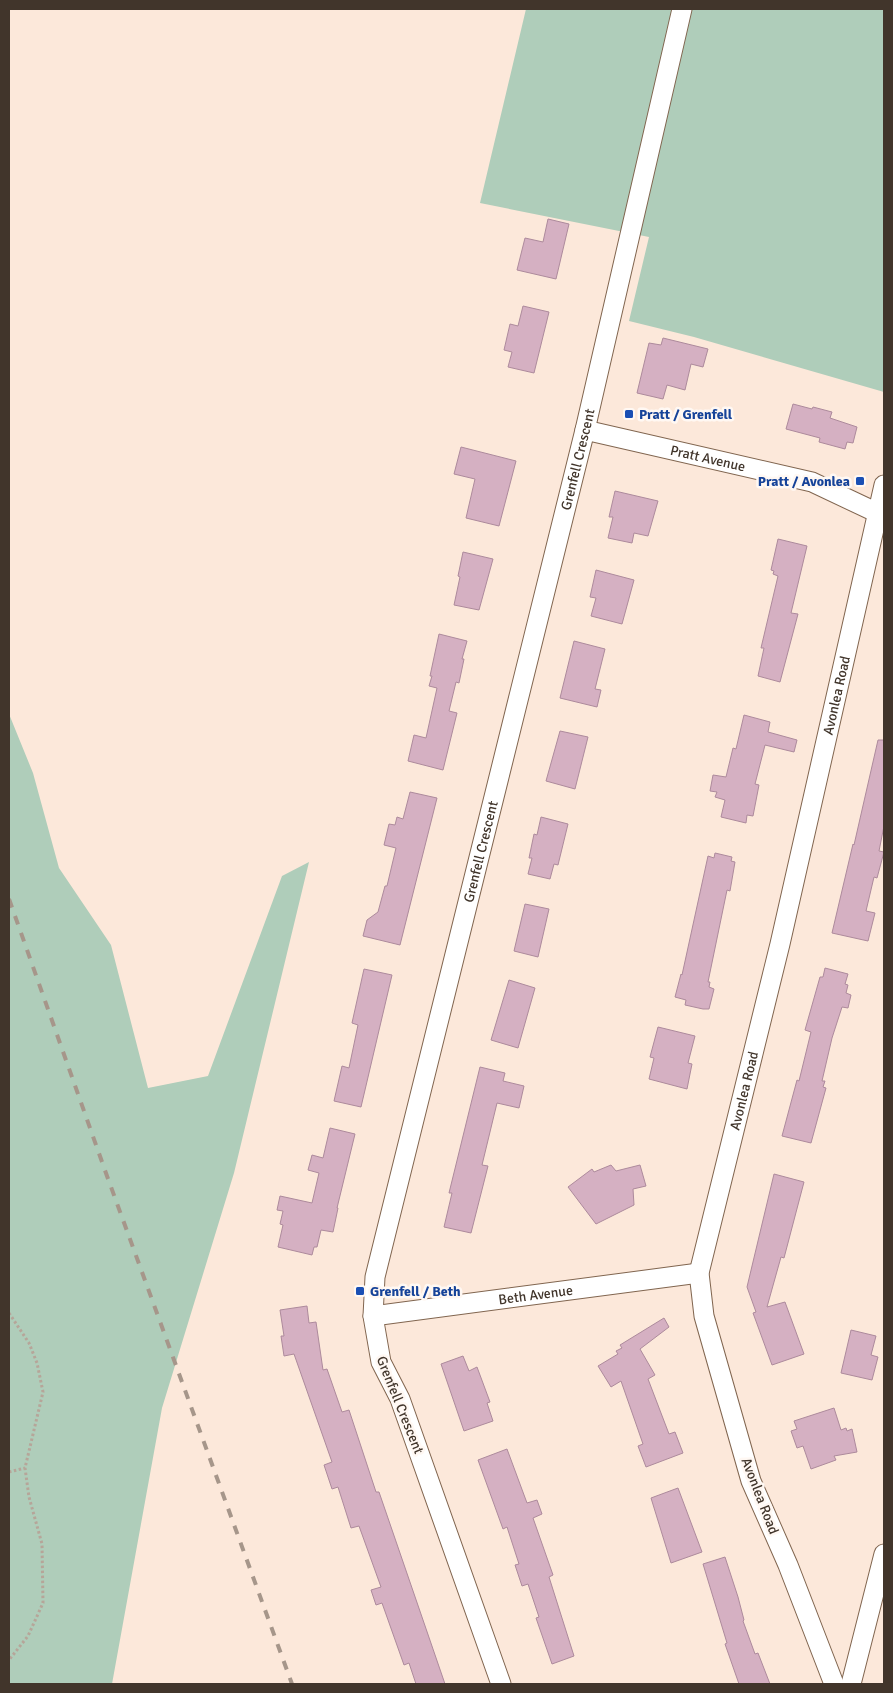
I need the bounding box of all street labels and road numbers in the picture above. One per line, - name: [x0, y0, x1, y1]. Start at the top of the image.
- street label: Grenfell Crescent: [557, 407, 598, 512]
- street label: Pratt Avenue: [669, 441, 747, 475]
- street label: Avonlea Road: [819, 654, 854, 737]
- street label: Grenfell Crescent: [460, 799, 501, 904]
- street label: Avonlea Road: [726, 1049, 762, 1132]
- street label: Beth Avenue: [497, 1281, 574, 1308]
- street label: Grenfell Crescent: [373, 1354, 427, 1456]
- street label: Avonlea Road: [738, 1455, 782, 1537]

